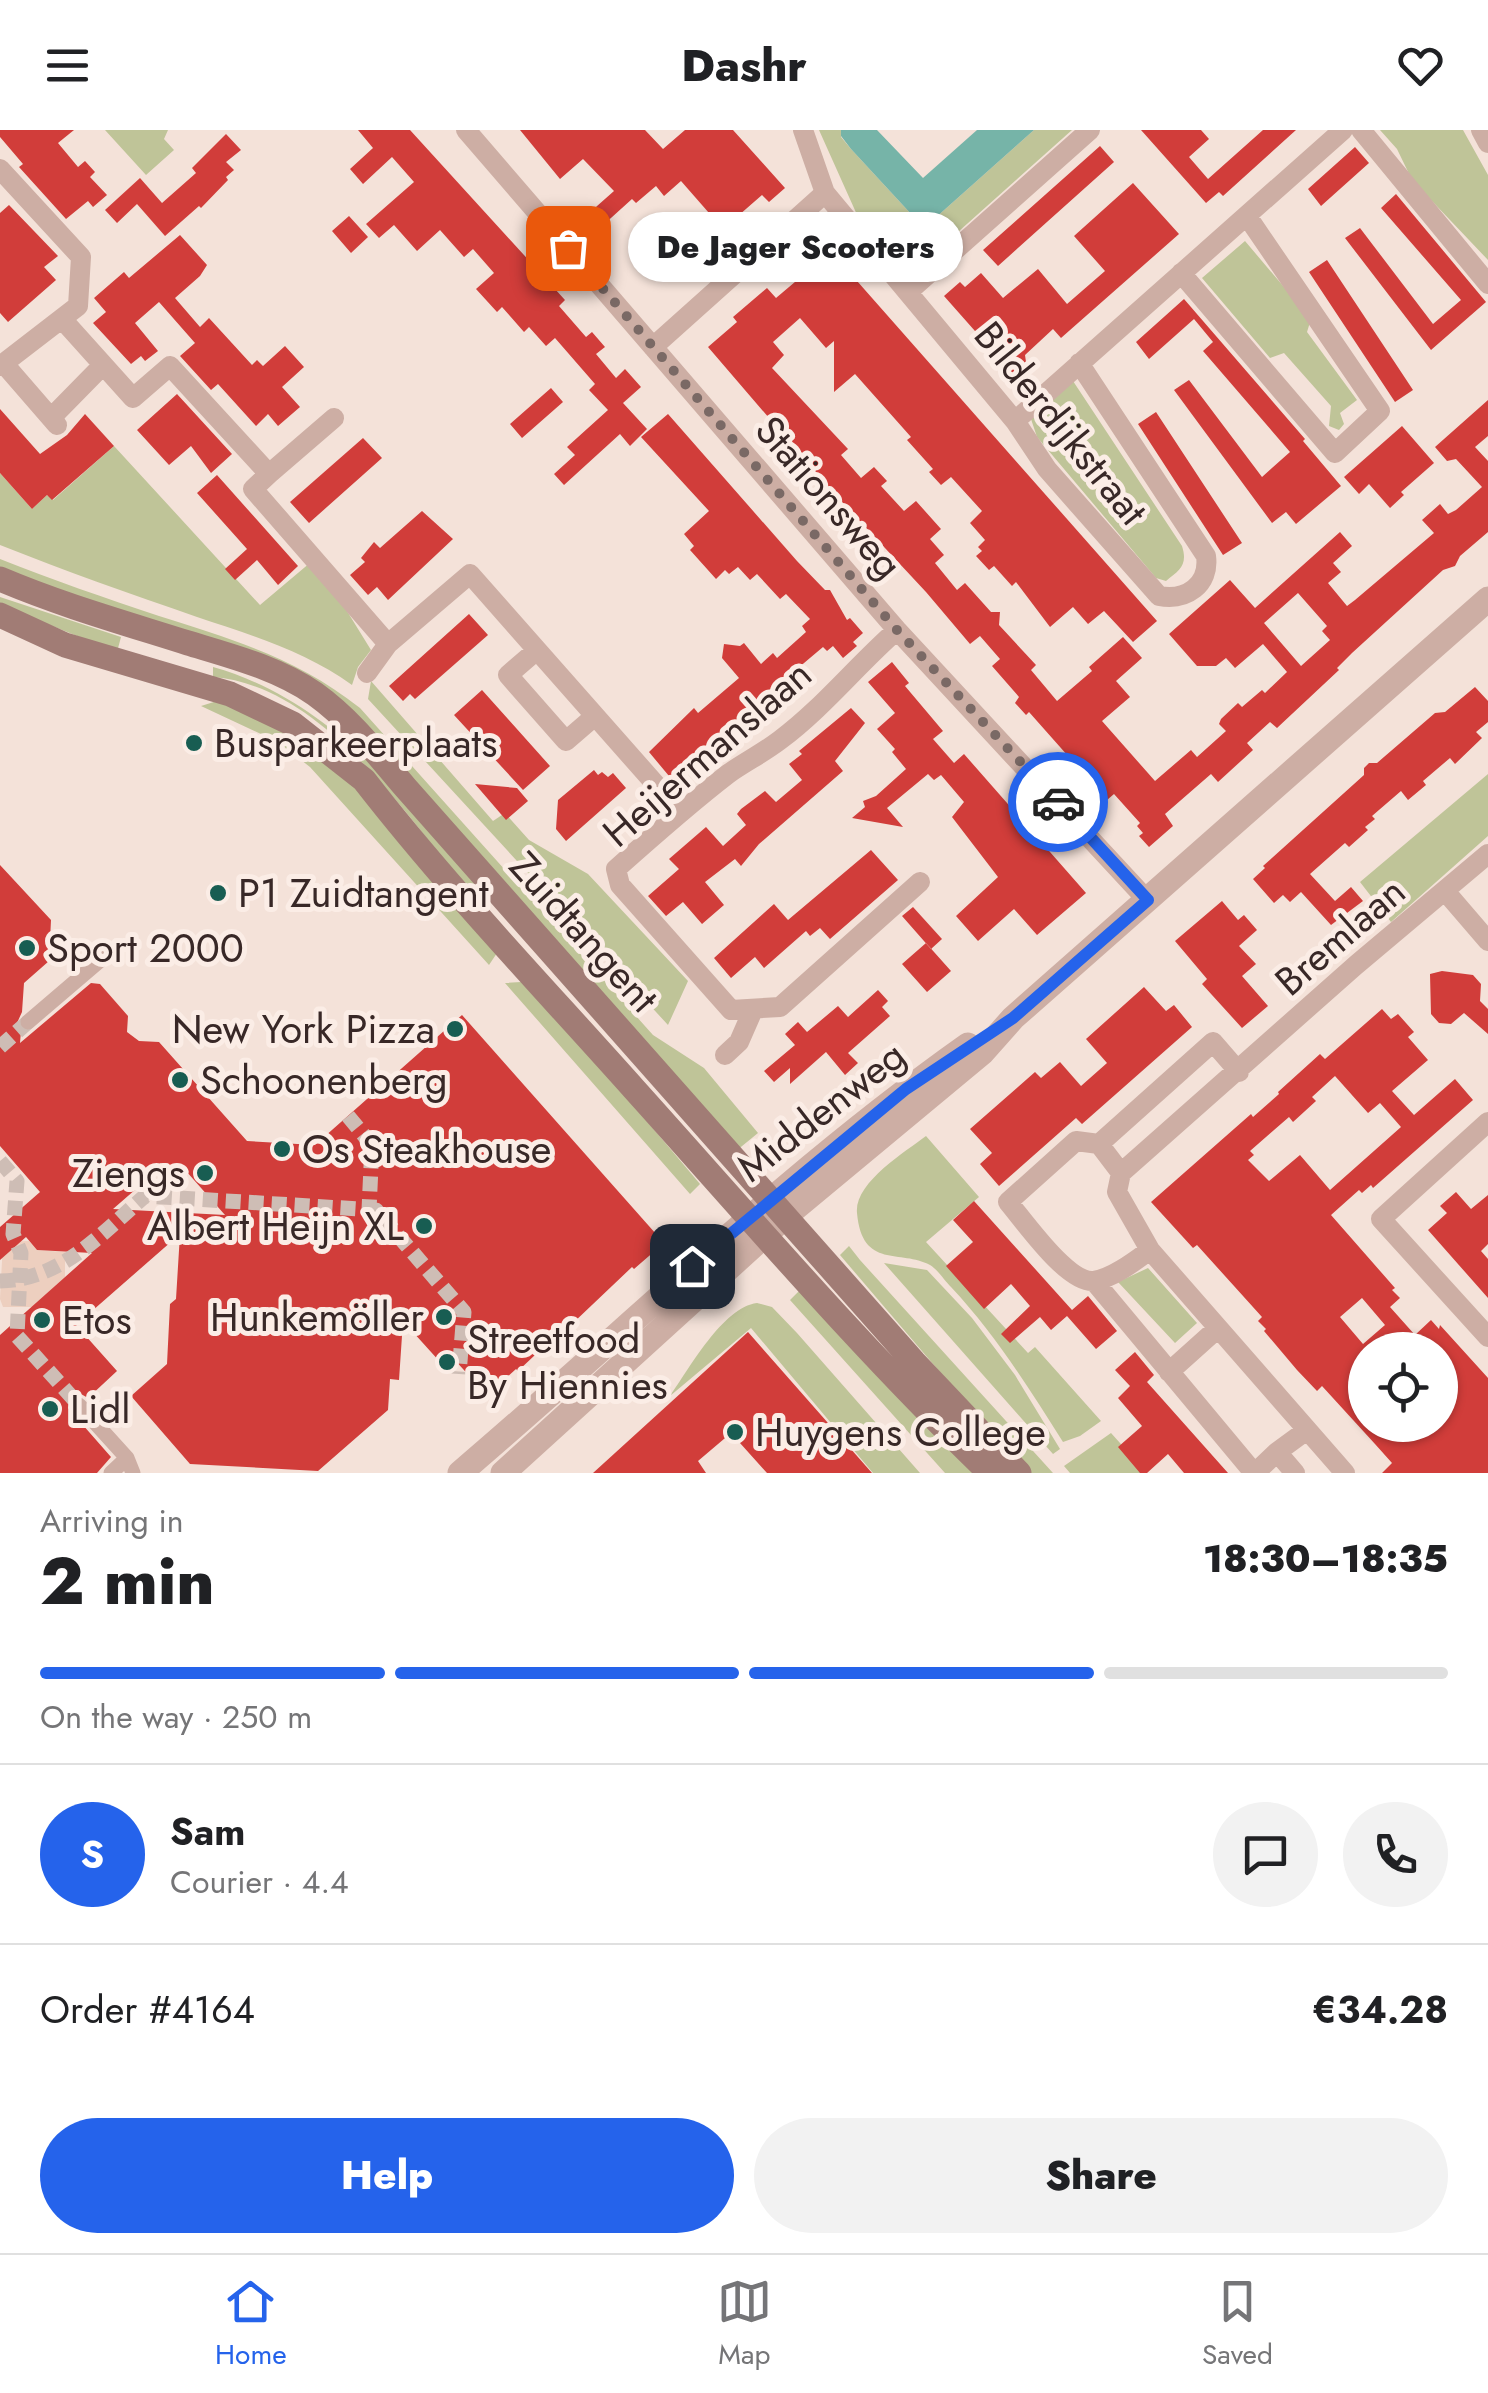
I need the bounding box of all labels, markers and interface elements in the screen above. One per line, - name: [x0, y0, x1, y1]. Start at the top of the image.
- text: Dashr: [681, 33, 807, 98]
- icon: menu: [40, 38, 95, 93]
- icon: heart: [1393, 38, 1448, 93]
- pin: [526, 206, 611, 291]
- callout: De Jager Scooters: [628, 213, 963, 283]
- icon: bag: [541, 221, 596, 276]
- text: De Jager Scooters: [657, 224, 934, 270]
- street label: Bilderdijkstraat: [961, 309, 1162, 538]
- street label: Stationsweg: [742, 403, 916, 591]
- street label: Heijermanslaan: [590, 646, 824, 860]
- place label: Busparkeerplaats: [214, 714, 497, 772]
- marker: Busparkeerplaats: [183, 732, 205, 754]
- courier: [1008, 752, 1108, 852]
- icon: car: [1031, 775, 1086, 830]
- street label: Zuidtangent: [496, 839, 672, 1026]
- street label: Bremlaan: [1262, 863, 1418, 1009]
- place label: P1 Zuidtangent: [238, 864, 489, 922]
- marker: P1 Zuidtangent: [207, 882, 229, 904]
- place label: Sport 2000: [47, 919, 244, 977]
- marker: Sport 2000: [16, 937, 38, 959]
- place label: New York Pizza: [172, 1000, 435, 1058]
- marker: New York Pizza: [444, 1018, 466, 1040]
- street label: Middenweg: [724, 1027, 918, 1195]
- place label: Schoonenberg: [200, 1051, 448, 1109]
- marker: Schoonenberg: [169, 1069, 191, 1091]
- place label: Os Steakhouse: [302, 1120, 551, 1178]
- marker: Os Steakhouse: [271, 1138, 293, 1160]
- place label: Ziengs: [72, 1144, 185, 1202]
- marker: Ziengs: [194, 1162, 216, 1184]
- place label: Albert Heijn XL: [147, 1197, 404, 1255]
- marker: Albert Heijn XL: [413, 1215, 435, 1237]
- pin: [650, 1224, 735, 1309]
- icon: home: [665, 1239, 720, 1294]
- place label: Hunkemöller: [210, 1288, 424, 1346]
- place label: Etos: [62, 1291, 132, 1349]
- marker: Hunkemöller: [433, 1306, 455, 1328]
- marker: Etos: [31, 1309, 53, 1331]
- place label: Streetfood By Hiennies: [467, 1310, 668, 1414]
- map controls: [1348, 1332, 1458, 1442]
- button: locate: [1348, 1332, 1458, 1442]
- marker: Streetfood By Hiennies: [436, 1351, 458, 1373]
- place label: Lidl: [70, 1380, 130, 1438]
- marker: Lidl: [39, 1398, 61, 1420]
- place label: Huygens College: [755, 1403, 1046, 1461]
- marker: Huygens College: [724, 1421, 746, 1443]
- text: Arriving in: [40, 1498, 184, 1544]
- text: 18:30–18:35: [1203, 1531, 1448, 1586]
- text: 2 min: [40, 1534, 215, 1628]
- text: On the way · 250 m: [40, 1694, 312, 1740]
- button: chat: [1213, 1802, 1318, 1907]
- button: phone: [1343, 1802, 1448, 1907]
- text: Sam: [170, 1804, 245, 1859]
- text: S: [81, 1827, 104, 1882]
- text: Courier · 4.4: [170, 1859, 349, 1905]
- text: Order #4164: [40, 1982, 255, 2037]
- text: €34.28: [1312, 1982, 1448, 2037]
- button: Help: [40, 2118, 734, 2233]
- button: Share: [754, 2118, 1448, 2233]
- tab: Home: [215, 2274, 287, 2375]
- tab: Map: [717, 2274, 772, 2375]
- tab: Saved: [1202, 2274, 1273, 2375]

